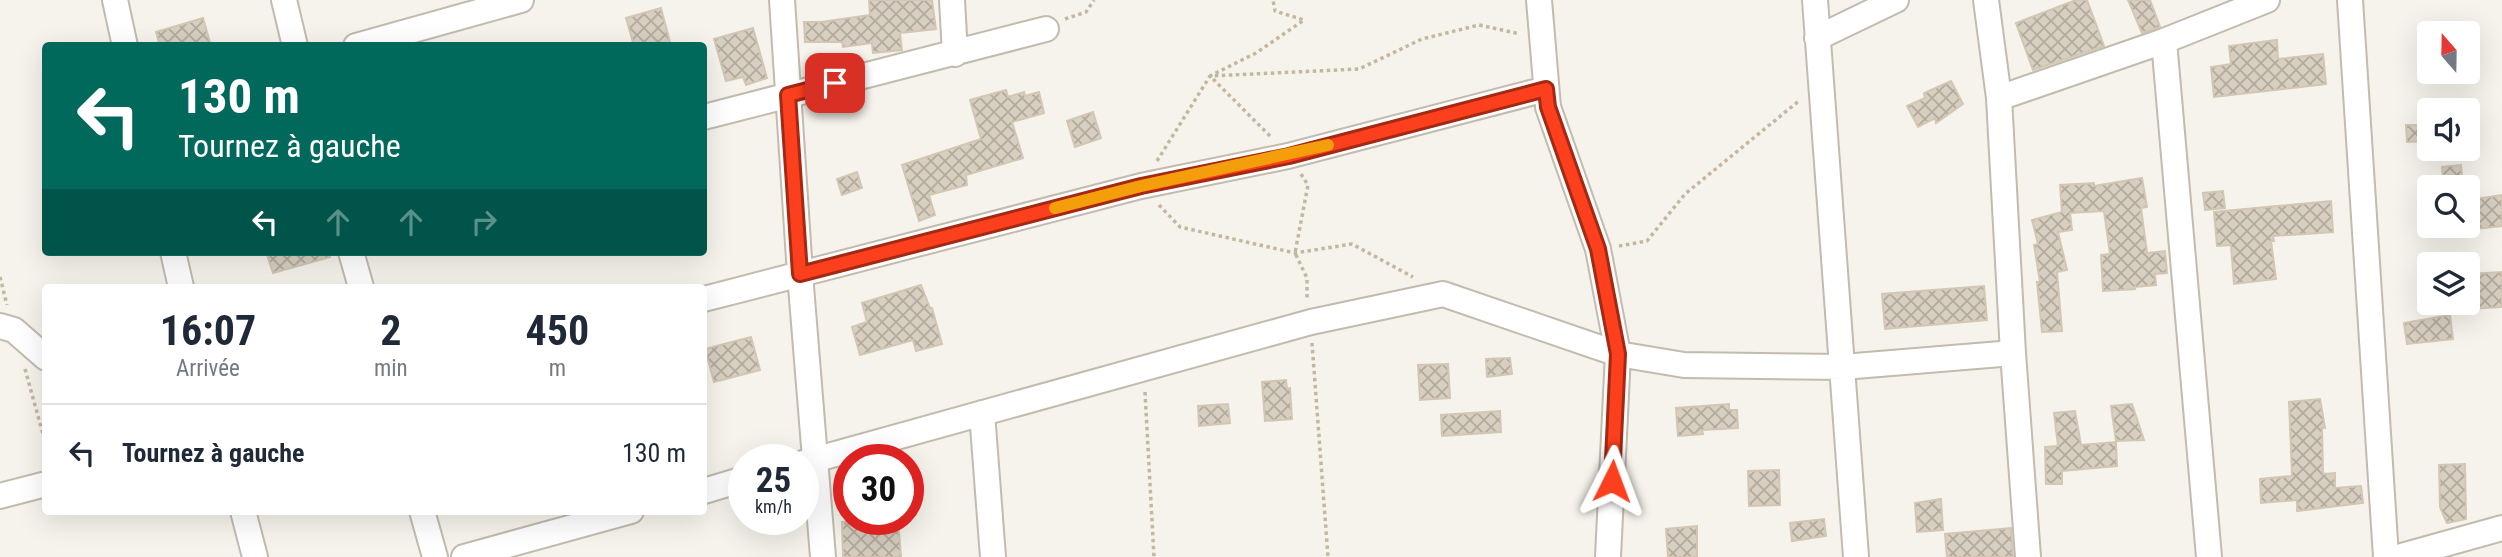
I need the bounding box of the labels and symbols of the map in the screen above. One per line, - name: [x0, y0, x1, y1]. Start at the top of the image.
- north arrow: [2417, 21, 2480, 84]
- pin: [805, 53, 865, 113]
- speed limit sign: 30: [833, 444, 924, 535]
- position arrow: [1575, 444, 1649, 518]

